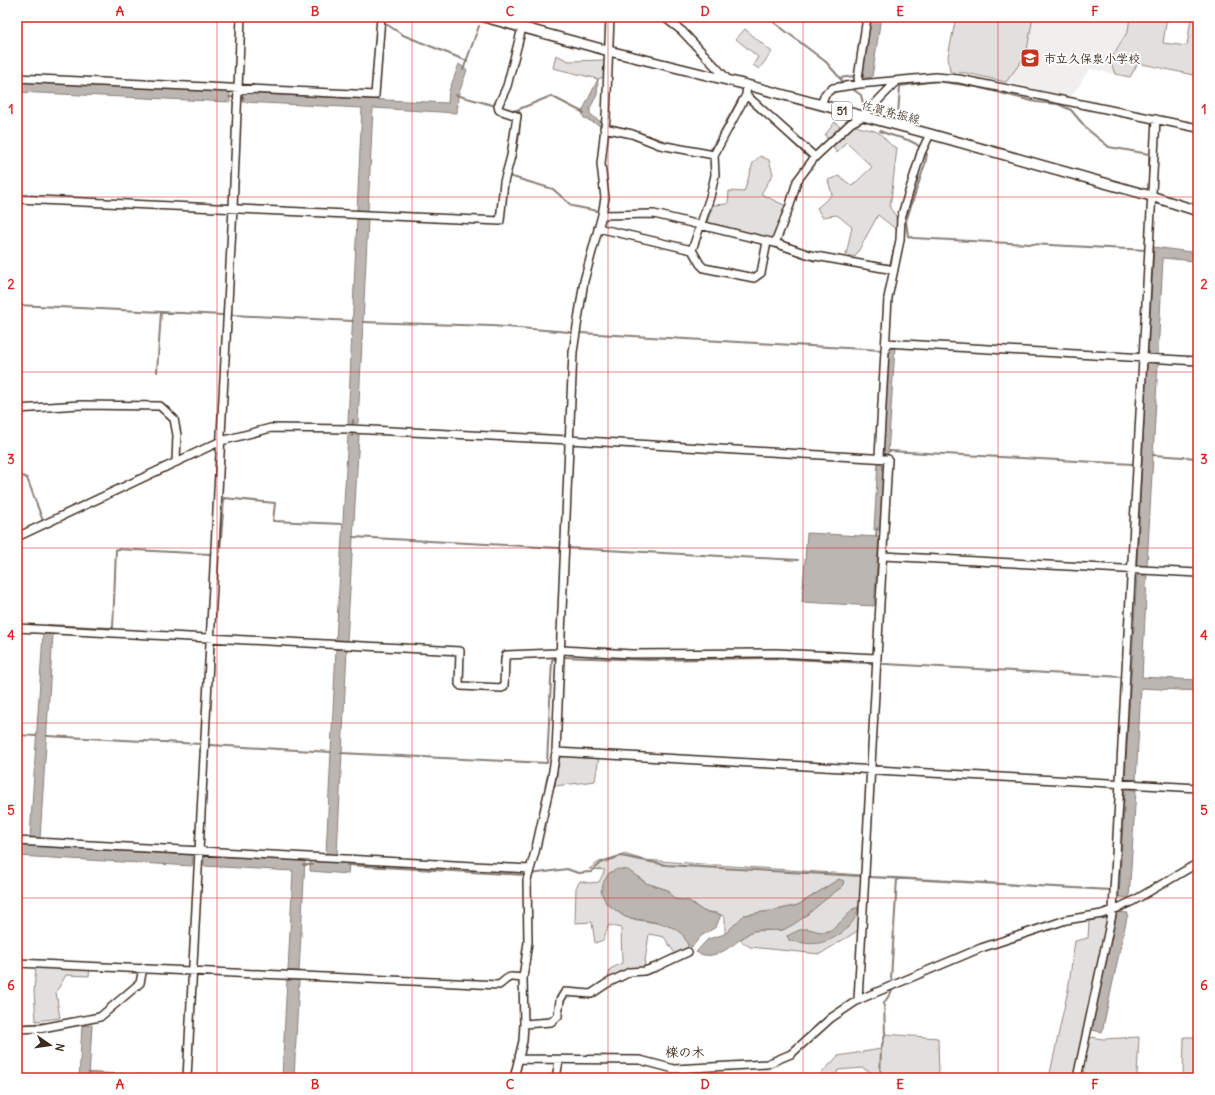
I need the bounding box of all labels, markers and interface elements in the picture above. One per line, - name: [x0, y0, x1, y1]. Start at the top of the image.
- text: A: [116, 3, 125, 20]
- text: B: [311, 3, 320, 20]
- text: C: [506, 3, 515, 20]
- text: D: [700, 3, 710, 20]
- text: E: [896, 3, 904, 20]
- text: F: [1091, 3, 1099, 20]
- school or university icon: 市立久保泉小学校: [1019, 47, 1041, 69]
- place label: 市立久保泉小学校: [1044, 51, 1140, 66]
- street label: 佐賀脊振線: [860, 97, 922, 127]
- text: 1: [8, 101, 14, 118]
- text: 1: [1201, 101, 1207, 118]
- road number: 51: [832, 102, 852, 120]
- text: 2: [7, 276, 15, 293]
- text: 2: [1200, 276, 1208, 293]
- text: 3: [7, 451, 15, 468]
- text: 3: [1200, 451, 1208, 468]
- text: 4: [7, 627, 15, 644]
- text: 4: [1200, 627, 1208, 644]
- text: 5: [7, 802, 15, 819]
- text: 5: [1200, 802, 1208, 819]
- text: 6: [7, 977, 15, 994]
- text: 6: [1200, 977, 1208, 994]
- north arrow: [30, 1025, 70, 1065]
- text: N: [52, 1042, 67, 1053]
- district label: 檪の木: [665, 1044, 705, 1061]
- text: A: [116, 1076, 125, 1093]
- text: B: [311, 1076, 320, 1093]
- text: C: [506, 1076, 515, 1093]
- text: D: [700, 1076, 710, 1093]
- text: E: [896, 1076, 904, 1093]
- text: F: [1091, 1076, 1099, 1093]

